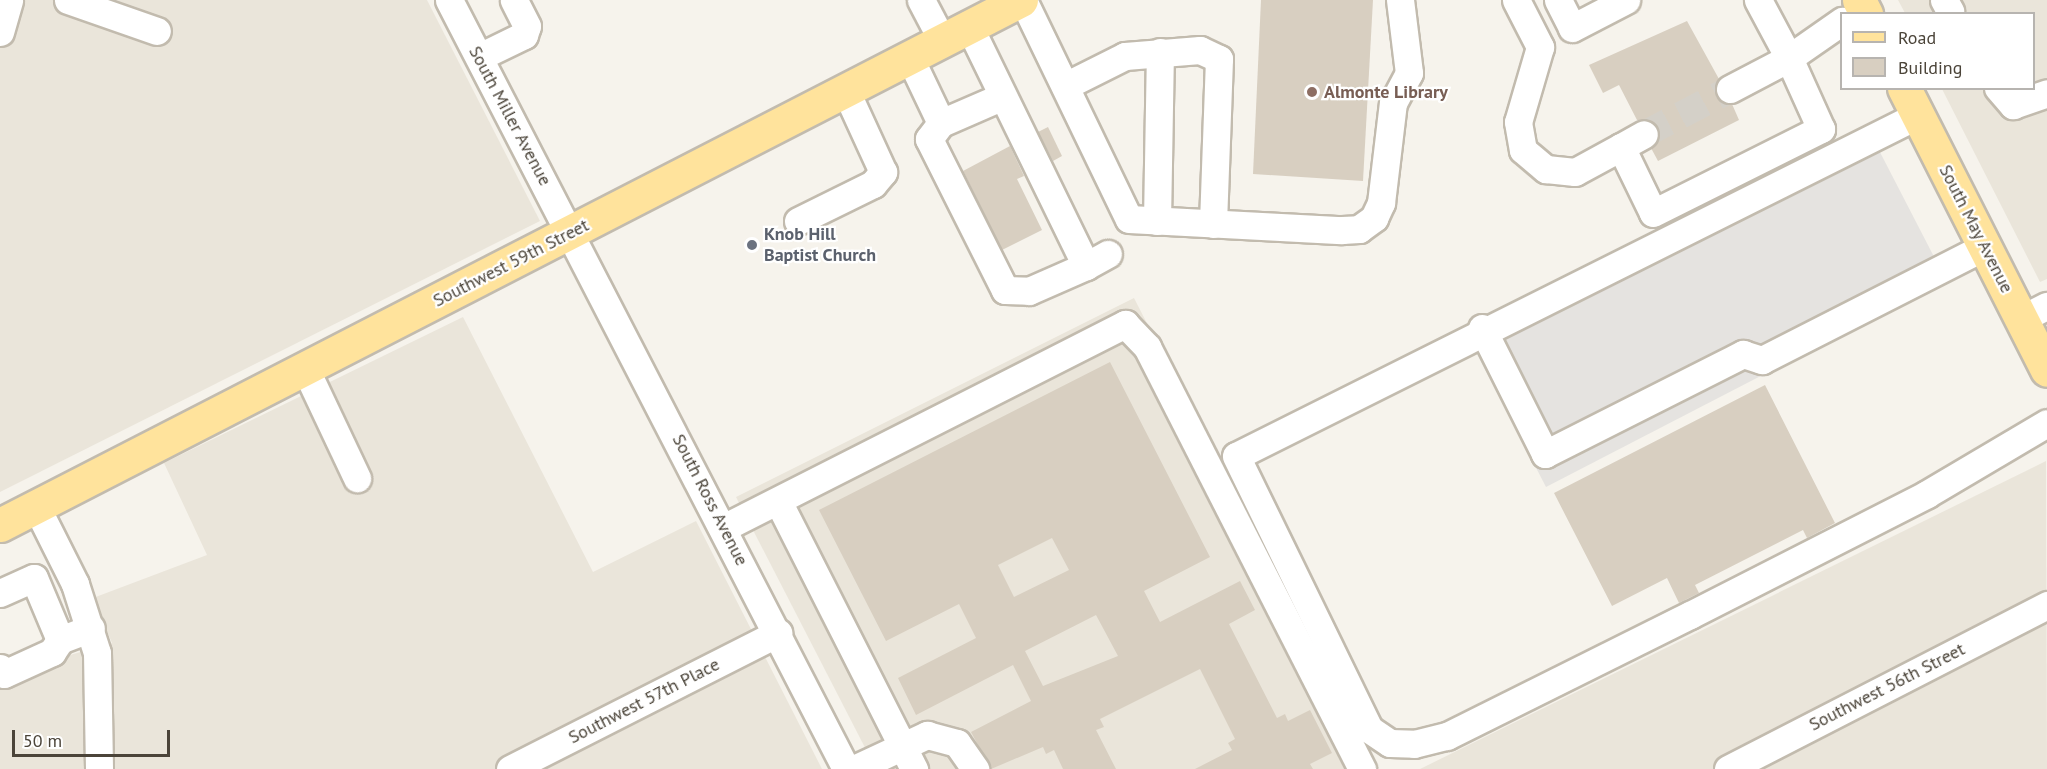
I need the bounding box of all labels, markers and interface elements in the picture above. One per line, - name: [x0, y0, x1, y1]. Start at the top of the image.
- legend: [1840, 12, 2035, 90]
- text: Road: [1898, 26, 1936, 49]
- street label: South Miller Avenue: [464, 42, 556, 190]
- text: Building: [1898, 56, 1962, 79]
- place label: Almonte Library: [1324, 81, 1448, 103]
- marker: Almonte Library: [1305, 85, 1319, 99]
- street label: South May Avenue: [1934, 161, 2018, 297]
- street label: Southwest 59th Street: [430, 214, 592, 312]
- place label: Knob Hill Baptist Church: [764, 224, 876, 266]
- marker: Knob Hill Baptist Church: [745, 238, 759, 252]
- street label: South Ross Avenue: [667, 430, 753, 570]
- street label: Southwest 56th Street: [1806, 638, 1968, 736]
- street label: Southwest 57th Place: [565, 654, 723, 748]
- scale bar: [15, 718, 172, 756]
- text: 50 m: [23, 729, 62, 752]

